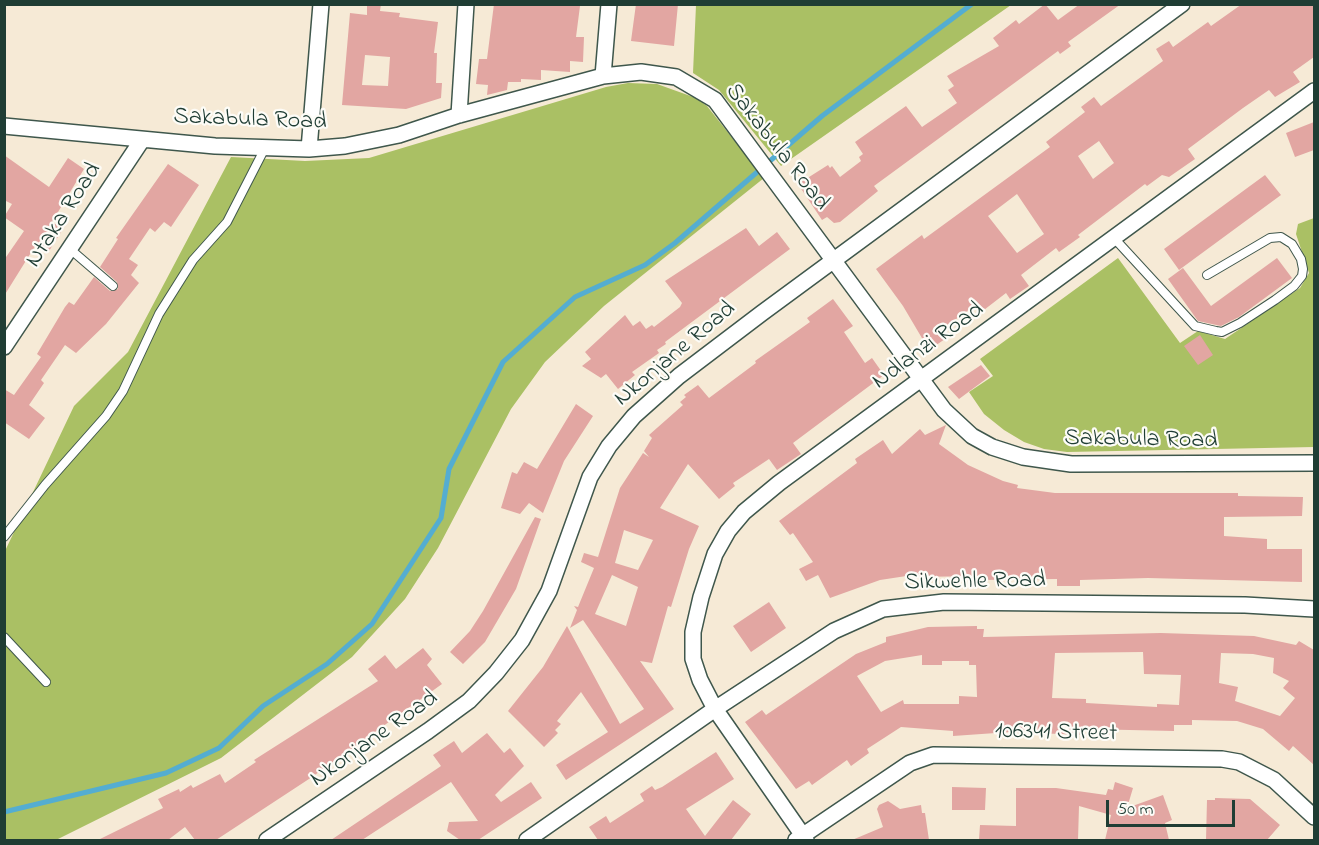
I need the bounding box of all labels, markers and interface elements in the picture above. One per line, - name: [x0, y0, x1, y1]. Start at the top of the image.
- street label: Sakabula Road: [717, 79, 835, 217]
- street label: Sakabula Road: [173, 104, 327, 138]
- street label: Ntaka Road: [21, 158, 109, 274]
- street label: Nkonjane Road: [609, 296, 743, 414]
- street label: Ndlanzi Road: [868, 297, 990, 397]
- street label: Sakabula Road: [1064, 425, 1218, 457]
- street label: Sikwehle Road: [904, 567, 1046, 599]
- street label: Nkonjane Road: [305, 685, 445, 795]
- street label: 106341 Street: [995, 719, 1117, 749]
- scale bar: [1109, 788, 1238, 826]
- text: 50 m: [1117, 797, 1154, 823]

